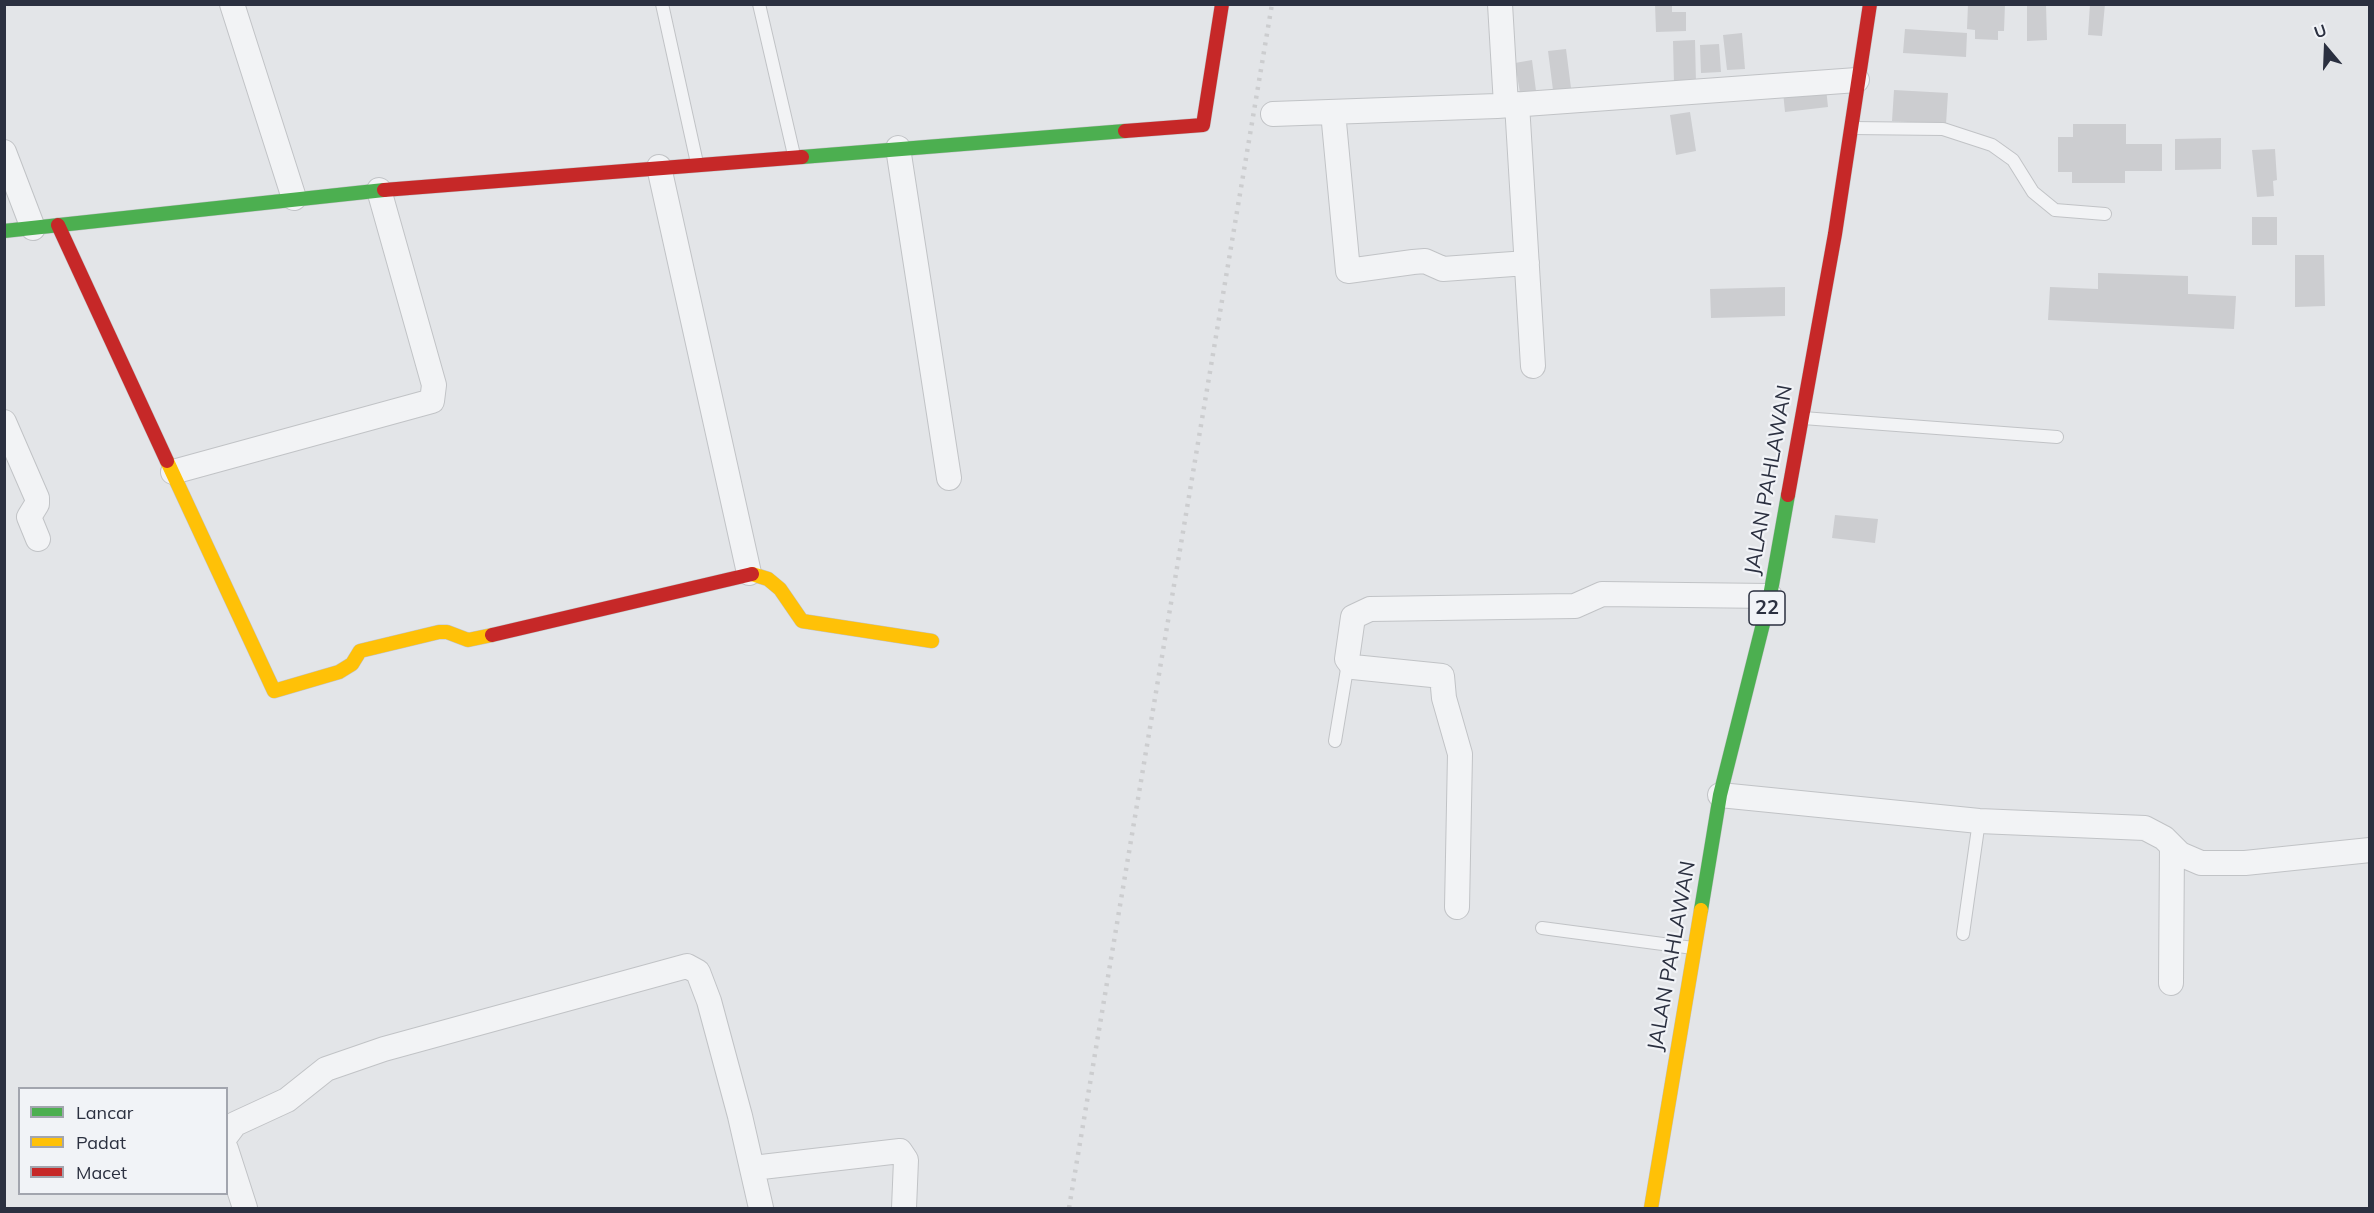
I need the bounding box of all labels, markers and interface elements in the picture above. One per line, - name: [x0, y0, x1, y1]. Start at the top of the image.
- north arrow: [2296, 18, 2356, 78]
- text: U: [2311, 20, 2329, 42]
- street label: JALAN PAHLAWAN: [1740, 383, 1798, 577]
- road number: 22: [1749, 591, 1785, 625]
- street label: JALAN PAHLAWAN: [1643, 859, 1701, 1053]
- legend: [18, 1087, 228, 1195]
- text: Lancar: [76, 1101, 133, 1124]
- text: Padat: [76, 1131, 126, 1154]
- text: Macet: [76, 1161, 127, 1184]

